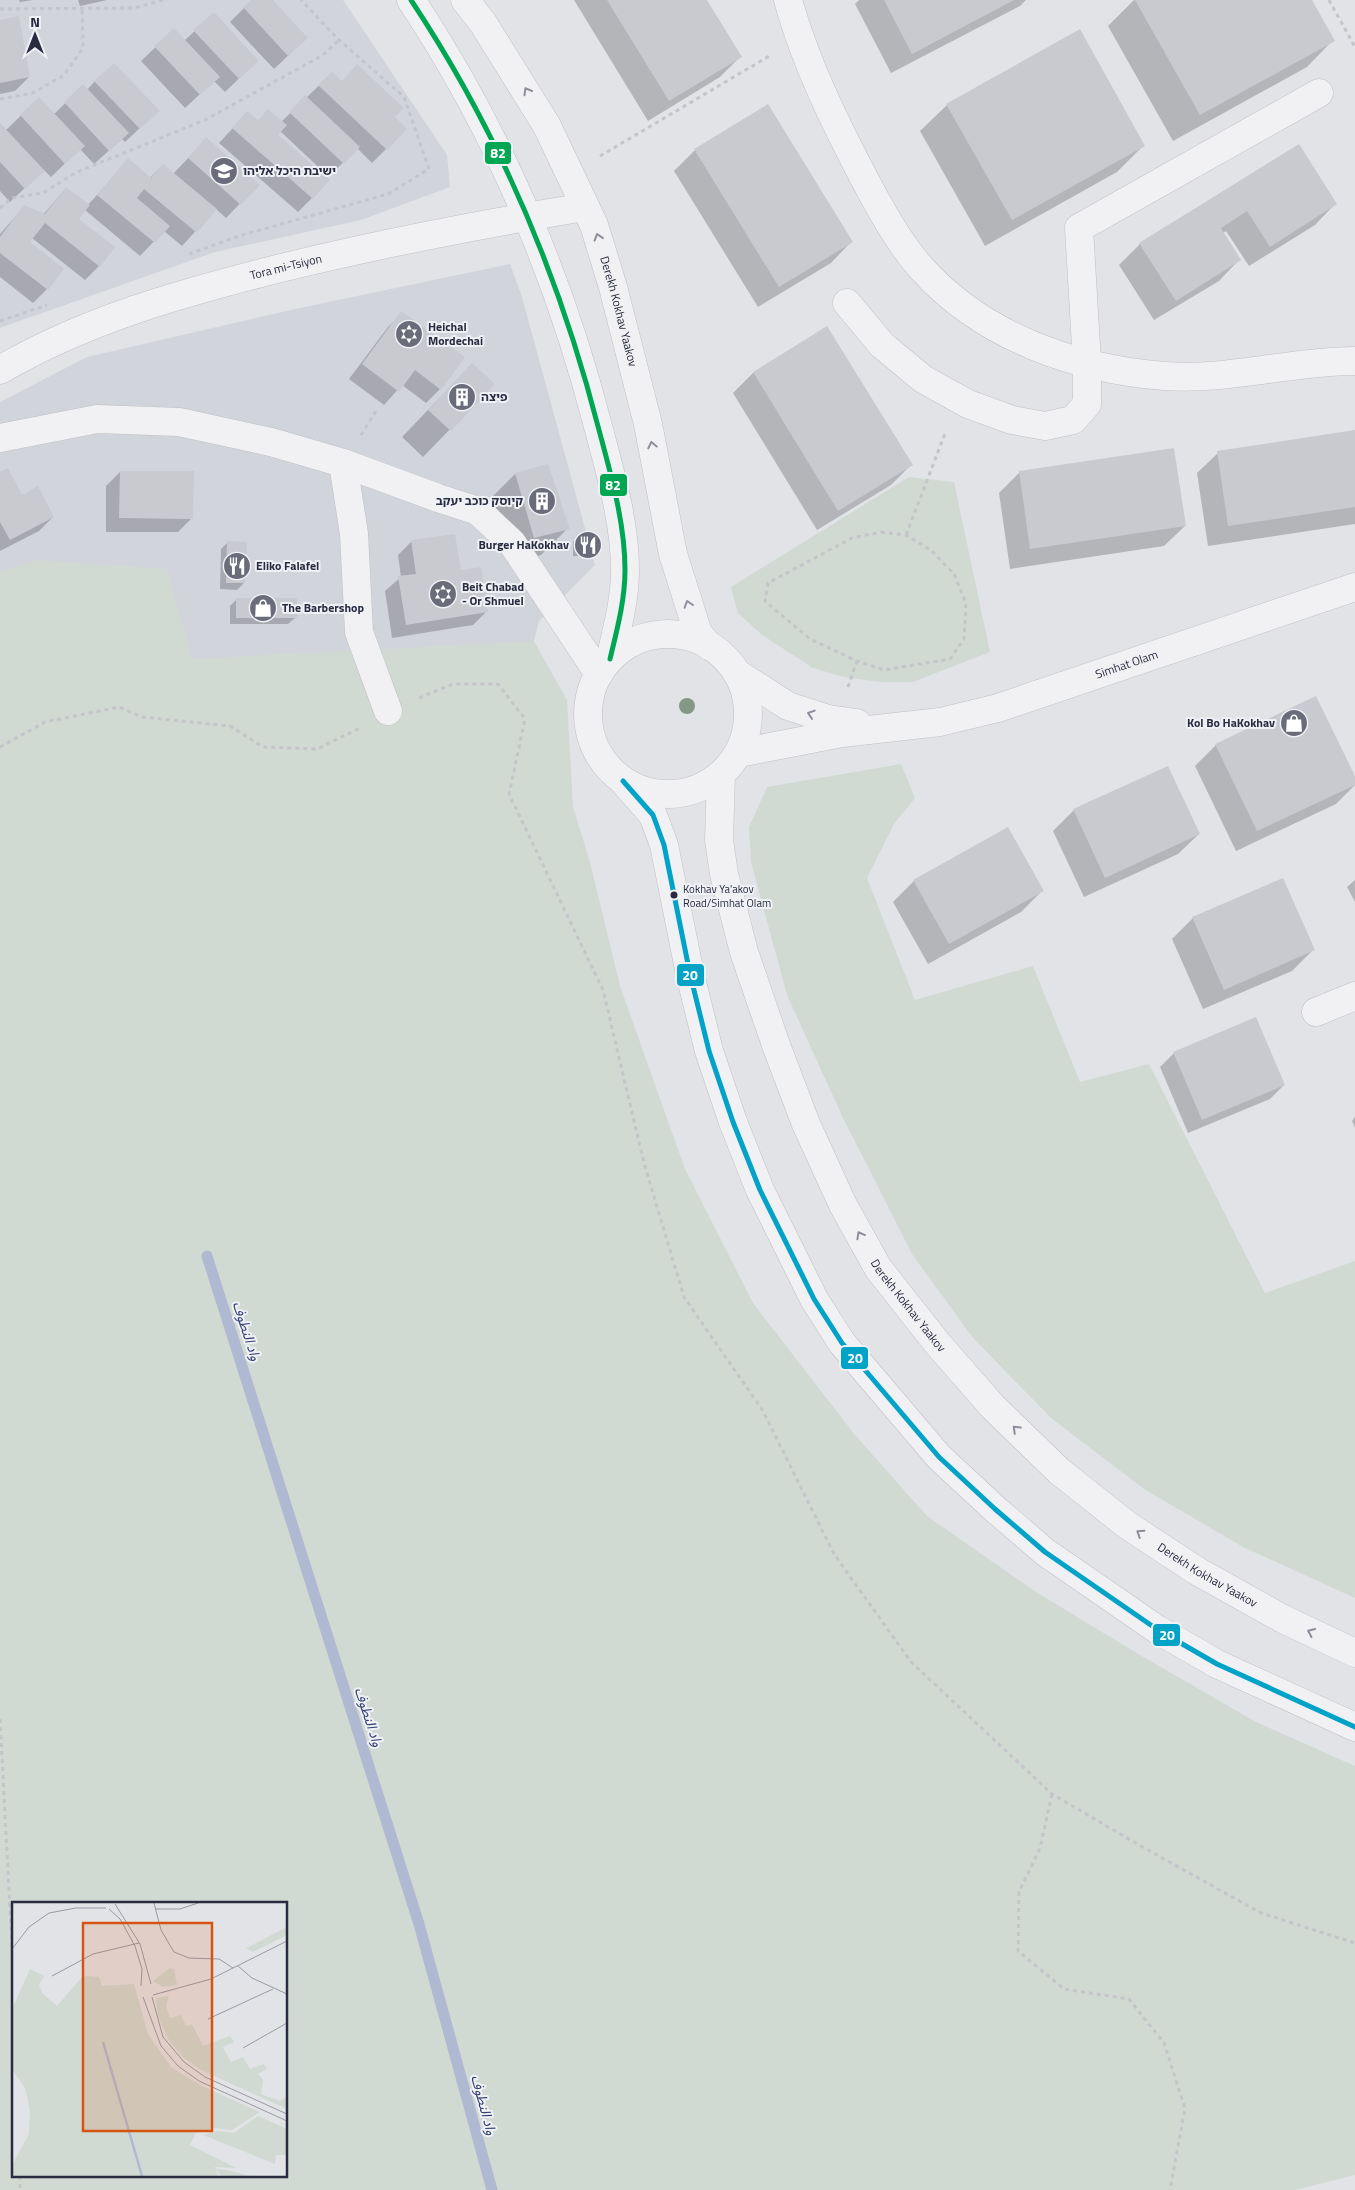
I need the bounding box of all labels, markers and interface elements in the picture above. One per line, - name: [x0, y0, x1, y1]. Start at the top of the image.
- north arrow: [10, 10, 60, 60]
- text: N: [30, 11, 40, 32]
- one-way arrow: [523, 88, 533, 97]
- line badge: 82: [484, 141, 512, 165]
- text: 82: [490, 142, 506, 163]
- school or university icon: ישיבת היכל אליהו: [209, 156, 239, 186]
- place label: ישיבת היכל אליהו: [243, 161, 336, 180]
- one-way arrow: [593, 234, 603, 242]
- street label: Tora mi-Tsiyon: [248, 249, 324, 285]
- street label: Derekh Kokhav Yaakov: [595, 254, 643, 369]
- place label: Heichal Mordechai: [428, 317, 483, 350]
- synagogue icon: Heichal Mordechai: [394, 319, 424, 349]
- building icon: פיצה: [447, 382, 477, 412]
- place label: פיצה: [481, 387, 508, 406]
- one-way arrow: [647, 441, 658, 450]
- line badge: 82: [599, 473, 628, 497]
- text: 82: [605, 474, 621, 495]
- building icon: קיוסק כוכב יעקב: [527, 486, 557, 516]
- place label: קיוסק כוכב יעקב: [436, 491, 523, 510]
- restaurant icon: Burger HaKokhav: [573, 530, 603, 560]
- place label: Burger HaKokhav: [479, 535, 569, 554]
- restaurant icon: Eliko Falafel: [222, 551, 252, 581]
- place label: Eliko Falafel: [256, 556, 319, 575]
- place label: Beit Chabad - Or Shmuel: [462, 577, 524, 610]
- synagogue icon: Beit Chabad - Or Shmuel: [428, 579, 458, 609]
- shop icon: The Barbershop: [248, 593, 278, 623]
- place label: The Barbershop: [282, 598, 364, 617]
- one-way arrow: [684, 600, 694, 608]
- street label: Simhat Olam: [1092, 644, 1160, 683]
- shop icon: Kol Bo HaKokhav: [1279, 708, 1309, 738]
- one-way arrow: [807, 709, 815, 719]
- place label: Kol Bo HaKokhav: [1187, 713, 1275, 732]
- place label: Kokhav Ya'akov Road/Simhat Olam: [683, 881, 771, 911]
- marker: Kokhav Ya'akov Road/Simhat Olam: [669, 890, 679, 900]
- line badge: 20: [676, 963, 705, 987]
- text: 20: [682, 964, 698, 985]
- one-way arrow: [856, 1231, 866, 1240]
- street label: Derekh Kokhav Yaakov: [866, 1256, 951, 1356]
- water label: واد النطوف: [228, 1298, 267, 1363]
- line badge: 20: [840, 1346, 869, 1370]
- text: 20: [847, 1347, 863, 1368]
- one-way arrow: [1013, 1426, 1022, 1435]
- one-way arrow: [1136, 1530, 1146, 1539]
- street label: Derekh Kokhav Yaakov: [1154, 1538, 1261, 1612]
- line badge: 20: [1152, 1623, 1181, 1647]
- text: 20: [1159, 1624, 1175, 1645]
- one-way arrow: [1307, 1628, 1316, 1639]
- water label: واد النطوف: [350, 1684, 389, 1749]
- inset map: [12, 1902, 288, 2178]
- water label: واد النطوف: [466, 2072, 503, 2137]

